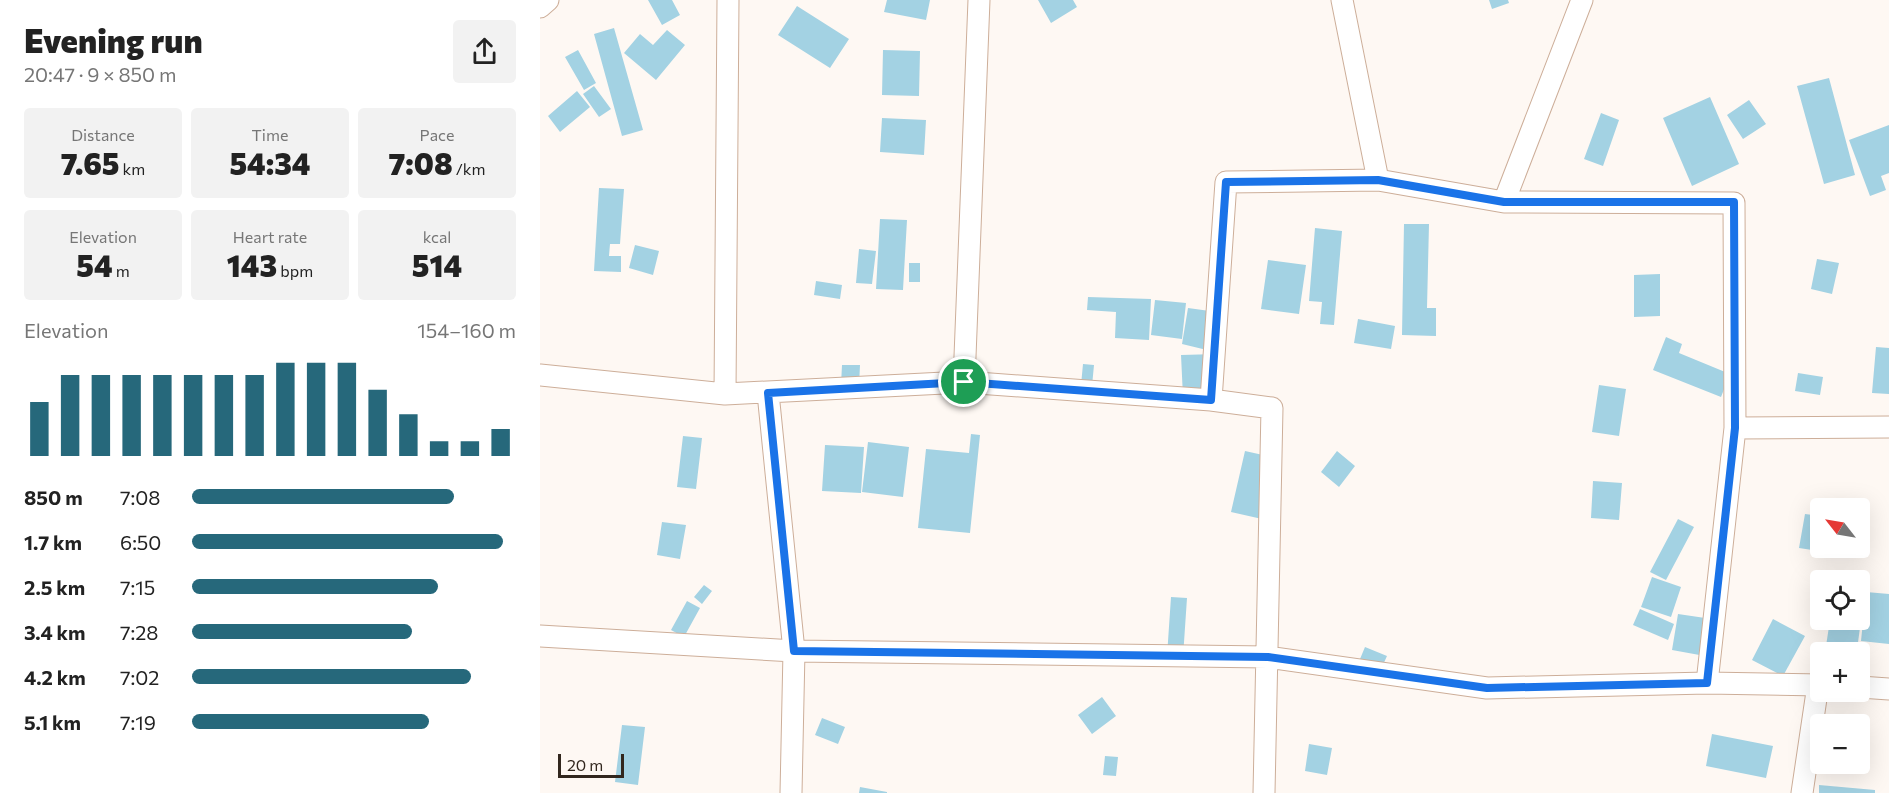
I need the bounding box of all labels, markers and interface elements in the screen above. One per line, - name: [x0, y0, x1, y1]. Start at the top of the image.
- text: Evening run: [24, 19, 203, 60]
- button: share: [453, 20, 516, 83]
- text: 20:47 · 9 × 850 m: [24, 62, 176, 86]
- text: Distance: [71, 125, 135, 144]
- text: Time: [252, 125, 288, 144]
- text: Pace: [420, 125, 454, 144]
- text: 7.65: [61, 144, 119, 181]
- text: 54:34: [229, 144, 311, 181]
- text: 7:08: [389, 144, 453, 181]
- text: km: [119, 159, 145, 178]
- text: /km: [453, 159, 485, 178]
- text: Elevation: [69, 227, 137, 246]
- text: Heart rate: [233, 227, 307, 246]
- text: kcal: [423, 227, 451, 246]
- text: 54: [76, 246, 113, 283]
- text: 143: [227, 246, 277, 283]
- text: 514: [412, 246, 462, 283]
- text: m: [113, 261, 130, 280]
- text: bpm: [277, 261, 313, 280]
- text: Elevation: [24, 318, 109, 342]
- text: 154–160 m: [417, 318, 516, 342]
- pin: [938, 356, 989, 407]
- icon: arrive: [947, 365, 980, 398]
- text: 850 m: [24, 485, 83, 509]
- text: 7:08: [120, 485, 160, 509]
- north arrow: [1810, 498, 1870, 558]
- map controls: [1810, 498, 1870, 774]
- text: 1.7 km: [24, 530, 82, 554]
- text: 6:50: [120, 530, 161, 554]
- button: locate: [1810, 570, 1870, 630]
- text: 2.5 km: [24, 575, 85, 599]
- text: 7:15: [120, 575, 155, 599]
- text: 3.4 km: [24, 620, 86, 644]
- text: 7:28: [120, 620, 158, 644]
- button: +: [1810, 642, 1870, 702]
- text: 4.2 km: [24, 665, 86, 689]
- text: 7:02: [120, 665, 159, 689]
- text: 5.1 km: [24, 710, 81, 734]
- text: 7:19: [120, 710, 156, 734]
- button: −: [1810, 714, 1870, 774]
- scale bar: [558, 751, 624, 778]
- text: 20 m: [567, 755, 603, 774]

